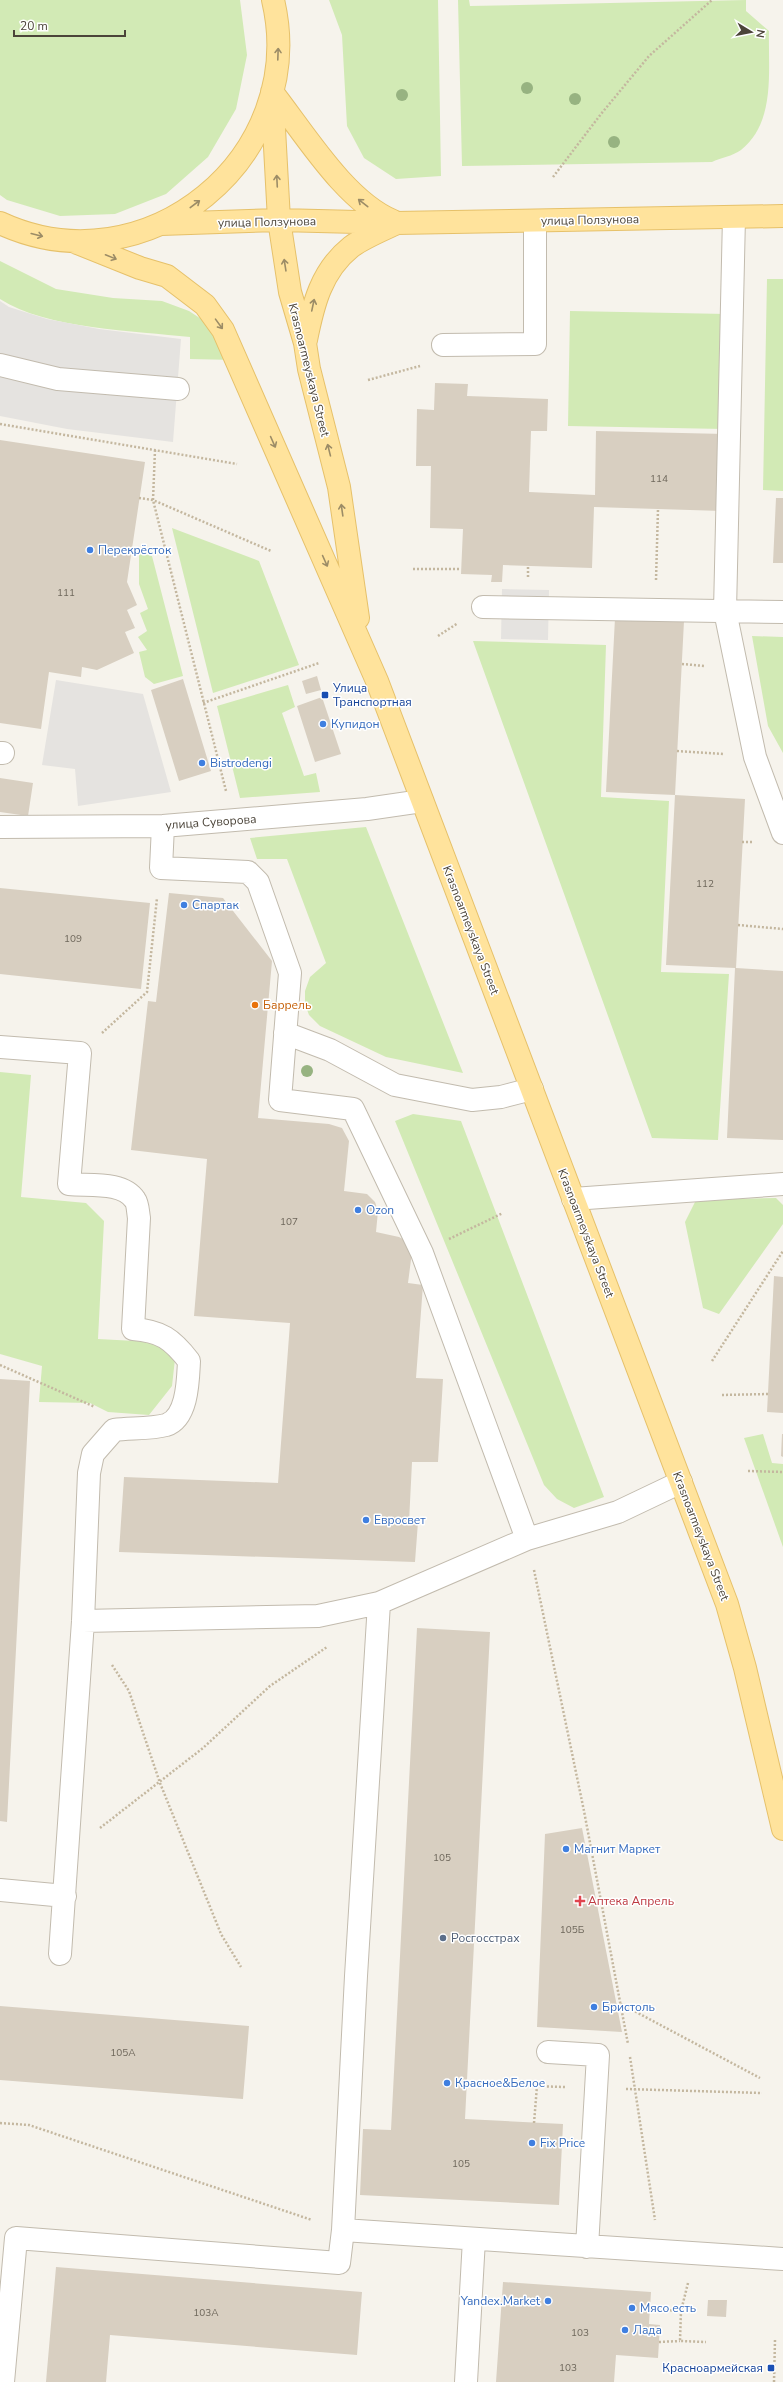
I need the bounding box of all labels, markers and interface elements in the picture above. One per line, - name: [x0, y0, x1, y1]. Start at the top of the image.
- scale bar: [14, 12, 125, 38]
- north arrow: [731, 12, 771, 52]
- text: 20 m: [20, 18, 48, 34]
- text: N: [752, 28, 768, 39]
- one-way arrow: [274, 48, 281, 61]
- one-way arrow: [273, 175, 280, 188]
- one-way arrow: [358, 198, 369, 207]
- one-way arrow: [189, 200, 200, 209]
- street label: улица Ползунова: [541, 211, 639, 229]
- street label: улица Ползунова: [218, 213, 316, 231]
- one-way arrow: [30, 232, 43, 239]
- one-way arrow: [105, 253, 117, 261]
- one-way arrow: [281, 259, 289, 272]
- one-way arrow: [310, 299, 318, 312]
- street label: Krasnoarmeyskaya Street: [285, 302, 334, 439]
- one-way arrow: [214, 318, 223, 329]
- one-way arrow: [269, 435, 277, 447]
- one-way arrow: [325, 443, 333, 456]
- house number: 114: [650, 472, 668, 486]
- one-way arrow: [338, 503, 346, 516]
- place label: Перекрёсток: [98, 542, 172, 558]
- marker: Перекрёсток: [85, 545, 95, 555]
- one-way arrow: [322, 554, 329, 566]
- house number: 111: [57, 586, 75, 600]
- place label: Улица Транспортная: [332, 680, 412, 710]
- marker: Улица Транспортная: [320, 690, 330, 700]
- place label: Купидон: [331, 716, 380, 732]
- marker: Купидон: [318, 719, 328, 729]
- place label: Bistrodengi: [210, 755, 272, 771]
- marker: Bistrodengi: [197, 758, 207, 768]
- street label: улица Суворова: [165, 811, 257, 833]
- street label: Krasnoarmeyskaya Street: [439, 863, 503, 998]
- house number: 112: [696, 877, 714, 891]
- place label: Спартак: [192, 897, 239, 913]
- marker: Спартак: [179, 900, 189, 910]
- house number: 109: [64, 932, 82, 946]
- place label: Баррель: [263, 997, 311, 1013]
- marker: Баррель: [250, 1000, 260, 1010]
- street label: Krasnoarmeyskaya Street: [554, 1166, 618, 1301]
- place label: Ozon: [366, 1202, 394, 1218]
- marker: Ozon: [353, 1205, 363, 1215]
- house number: 107: [280, 1215, 298, 1229]
- street label: Krasnoarmeyskaya Street: [669, 1469, 733, 1604]
- place label: Евросвет: [374, 1512, 426, 1528]
- marker: Евросвет: [361, 1515, 371, 1525]
- place label: Магнит Маркет: [574, 1841, 661, 1857]
- marker: Магнит Маркет: [561, 1844, 571, 1854]
- house number: 105: [433, 1851, 451, 1865]
- place label: Аптека Апрель: [588, 1893, 674, 1909]
- marker: Аптека Апрель: [575, 1896, 585, 1906]
- house number: 105Б: [560, 1923, 585, 1937]
- place label: Росгосстрах: [451, 1930, 520, 1946]
- marker: Росгосстрах: [438, 1933, 448, 1943]
- place label: Бристоль: [602, 1999, 655, 2015]
- marker: Бристоль: [589, 2002, 599, 2012]
- house number: 105А: [110, 2046, 136, 2060]
- place label: Красное&Белое: [455, 2075, 545, 2091]
- marker: Красное&Белое: [442, 2078, 452, 2088]
- place label: Fix Price: [540, 2135, 585, 2151]
- marker: Fix Price: [527, 2138, 537, 2148]
- house number: 105: [452, 2157, 470, 2171]
- place label: Yandex.Market: [460, 2293, 541, 2309]
- marker: Yandex.Market: [543, 2296, 553, 2306]
- place label: Мясо есть: [640, 2300, 696, 2316]
- marker: Мясо есть: [627, 2303, 637, 2313]
- house number: 103А: [193, 2306, 219, 2320]
- place label: Лада: [633, 2322, 662, 2338]
- marker: Лада: [620, 2325, 630, 2335]
- house number: 103: [571, 2326, 589, 2340]
- place label: Красноармейская: [662, 2360, 763, 2376]
- house number: 103: [559, 2361, 577, 2375]
- marker: Красноармейская: [766, 2363, 776, 2373]

